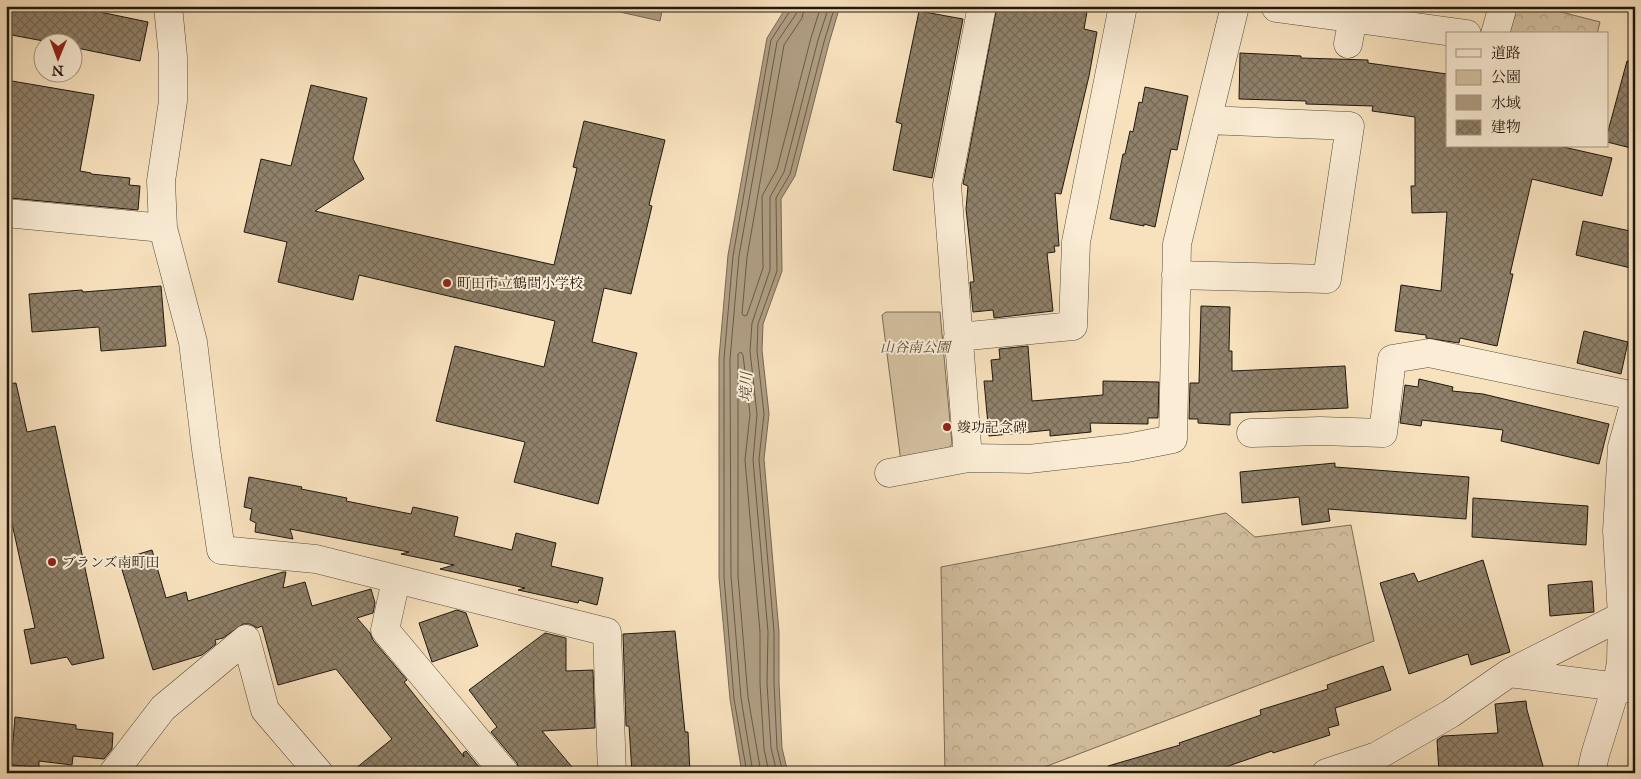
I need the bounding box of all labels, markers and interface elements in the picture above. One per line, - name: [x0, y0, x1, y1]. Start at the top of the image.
- north arrow: [32, 32, 82, 82]
- legend: [1446, 32, 1608, 148]
- text: 道路: [1491, 44, 1521, 62]
- text: N: [52, 62, 64, 79]
- text: 公園: [1491, 68, 1521, 86]
- text: 水域: [1491, 94, 1521, 112]
- text: 建物: [1491, 118, 1521, 136]
- place label: 町田市立鶴間小学校: [457, 275, 583, 292]
- marker: 町田市立鶴間小学校: [441, 277, 453, 289]
- park label: 山谷南公園: [880, 339, 952, 356]
- water label: 境川: [736, 370, 756, 402]
- place label: 竣功記念碑: [957, 419, 1027, 436]
- marker: 竣功記念碑: [941, 421, 953, 433]
- place label: ブランズ南町田: [62, 554, 160, 571]
- marker: ブランズ南町田: [46, 556, 58, 568]

